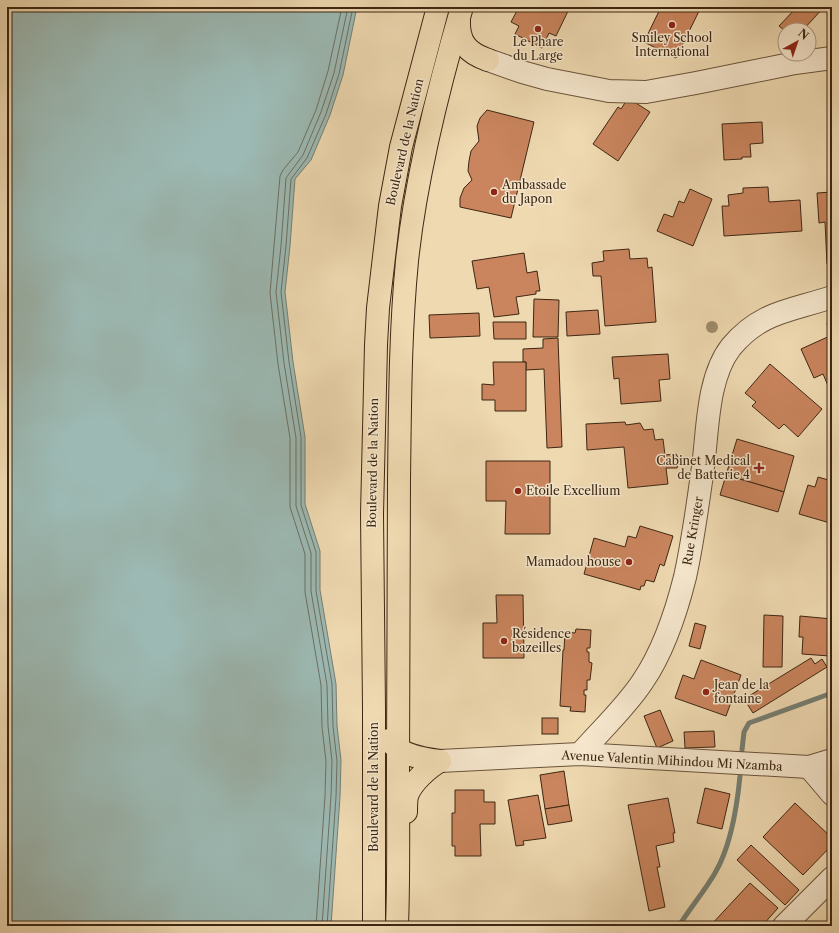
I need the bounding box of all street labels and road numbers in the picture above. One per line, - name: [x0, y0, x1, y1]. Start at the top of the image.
- street label: Boulevard de la Nation: [383, 76, 427, 207]
- street label: Boulevard de la Nation: [364, 397, 381, 528]
- street label: Rue Kringer: [679, 495, 706, 567]
- street label: Boulevard de la Nation: [366, 722, 381, 852]
- street label: Avenue Valentin Mihindou Mi Nzamba: [560, 747, 784, 774]

